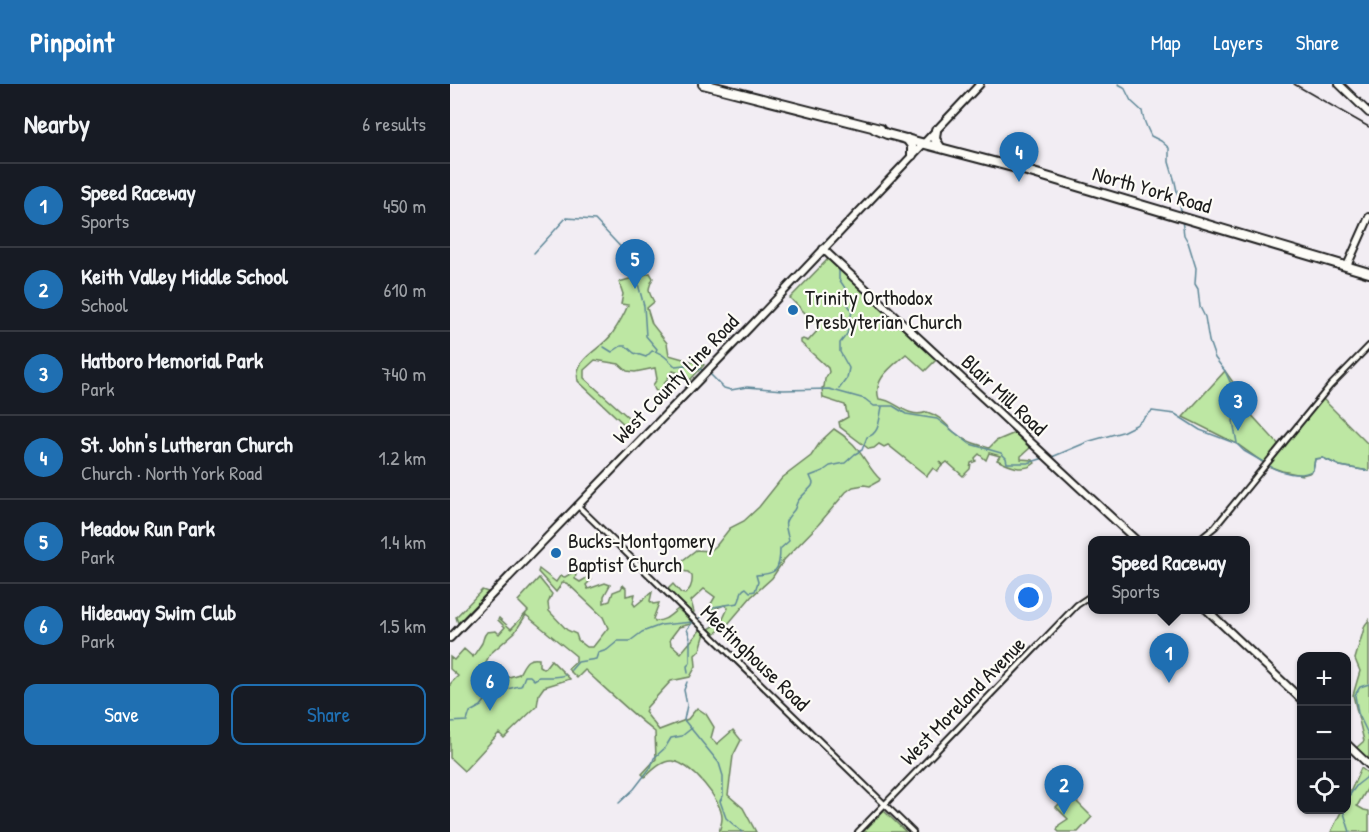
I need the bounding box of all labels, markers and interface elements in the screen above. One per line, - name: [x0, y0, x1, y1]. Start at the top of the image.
- text: Pinpoint: [30, 23, 114, 61]
- text: Map: [1151, 28, 1180, 57]
- text: Layers: [1213, 28, 1263, 57]
- text: Share: [1296, 28, 1339, 57]
- text: Nearby: [24, 106, 90, 141]
- text: 6 results: [362, 110, 426, 137]
- pin: 4: [1000, 132, 1038, 182]
- street label: North York Road: [1089, 159, 1215, 220]
- text: Speed Raceway: [81, 177, 196, 207]
- text: 1: [40, 192, 47, 219]
- text: 450 m: [383, 192, 426, 219]
- text: Sports: [81, 207, 129, 234]
- pin: 5: [616, 240, 654, 289]
- text: Keith Valley Middle School: [81, 261, 288, 291]
- text: 2: [39, 276, 48, 303]
- text: 610 m: [384, 276, 426, 303]
- place label: Trinity Orthodox Presbyterian Church: [805, 283, 962, 336]
- text: School: [81, 291, 128, 318]
- marker: Trinity Orthodox Presbyterian Church: [786, 303, 800, 317]
- street label: West County Line Road: [606, 307, 745, 450]
- text: Hatboro Memorial Park: [81, 345, 263, 375]
- street label: Blair Mill Road: [955, 347, 1054, 442]
- text: 3: [39, 360, 48, 387]
- text: 740 m: [381, 360, 426, 387]
- text: Park: [81, 375, 114, 402]
- pin: 3: [1218, 382, 1258, 431]
- text: St. John's Lutheran Church: [81, 429, 293, 459]
- text: 4: [40, 444, 47, 471]
- text: 1.2 km: [379, 444, 426, 471]
- text: Church · North York Road: [81, 459, 262, 486]
- text: Meadow Run Park: [81, 513, 215, 543]
- place label: Bucks-Montgomery Baptist Church: [568, 526, 716, 579]
- text: 5: [39, 528, 48, 555]
- text: 1.4 km: [380, 528, 426, 555]
- popup: [1088, 536, 1250, 614]
- text: Park: [81, 543, 114, 570]
- marker: Bucks-Montgomery Baptist Church: [549, 546, 563, 560]
- text: Speed Raceway: [1112, 547, 1226, 577]
- text: Sports: [1112, 577, 1160, 604]
- your location: [1014, 583, 1043, 612]
- text: Hideaway Swim Club: [81, 597, 236, 627]
- street label: Meetinghouse Road: [694, 598, 816, 717]
- text: 6: [40, 612, 47, 639]
- text: 1.5 km: [380, 612, 426, 639]
- text: Park: [81, 627, 114, 654]
- street label: West Moreland Avenue: [894, 630, 1032, 771]
- pin: 1: [1150, 634, 1188, 683]
- map controls: [1297, 652, 1351, 814]
- button: +: [1297, 652, 1351, 706]
- pin: 6: [470, 662, 510, 711]
- button: Save: [24, 684, 219, 745]
- button: Share: [231, 684, 426, 745]
- button: −: [1297, 706, 1351, 760]
- button: locate: [1297, 760, 1351, 814]
- pin: 2: [1044, 766, 1084, 815]

